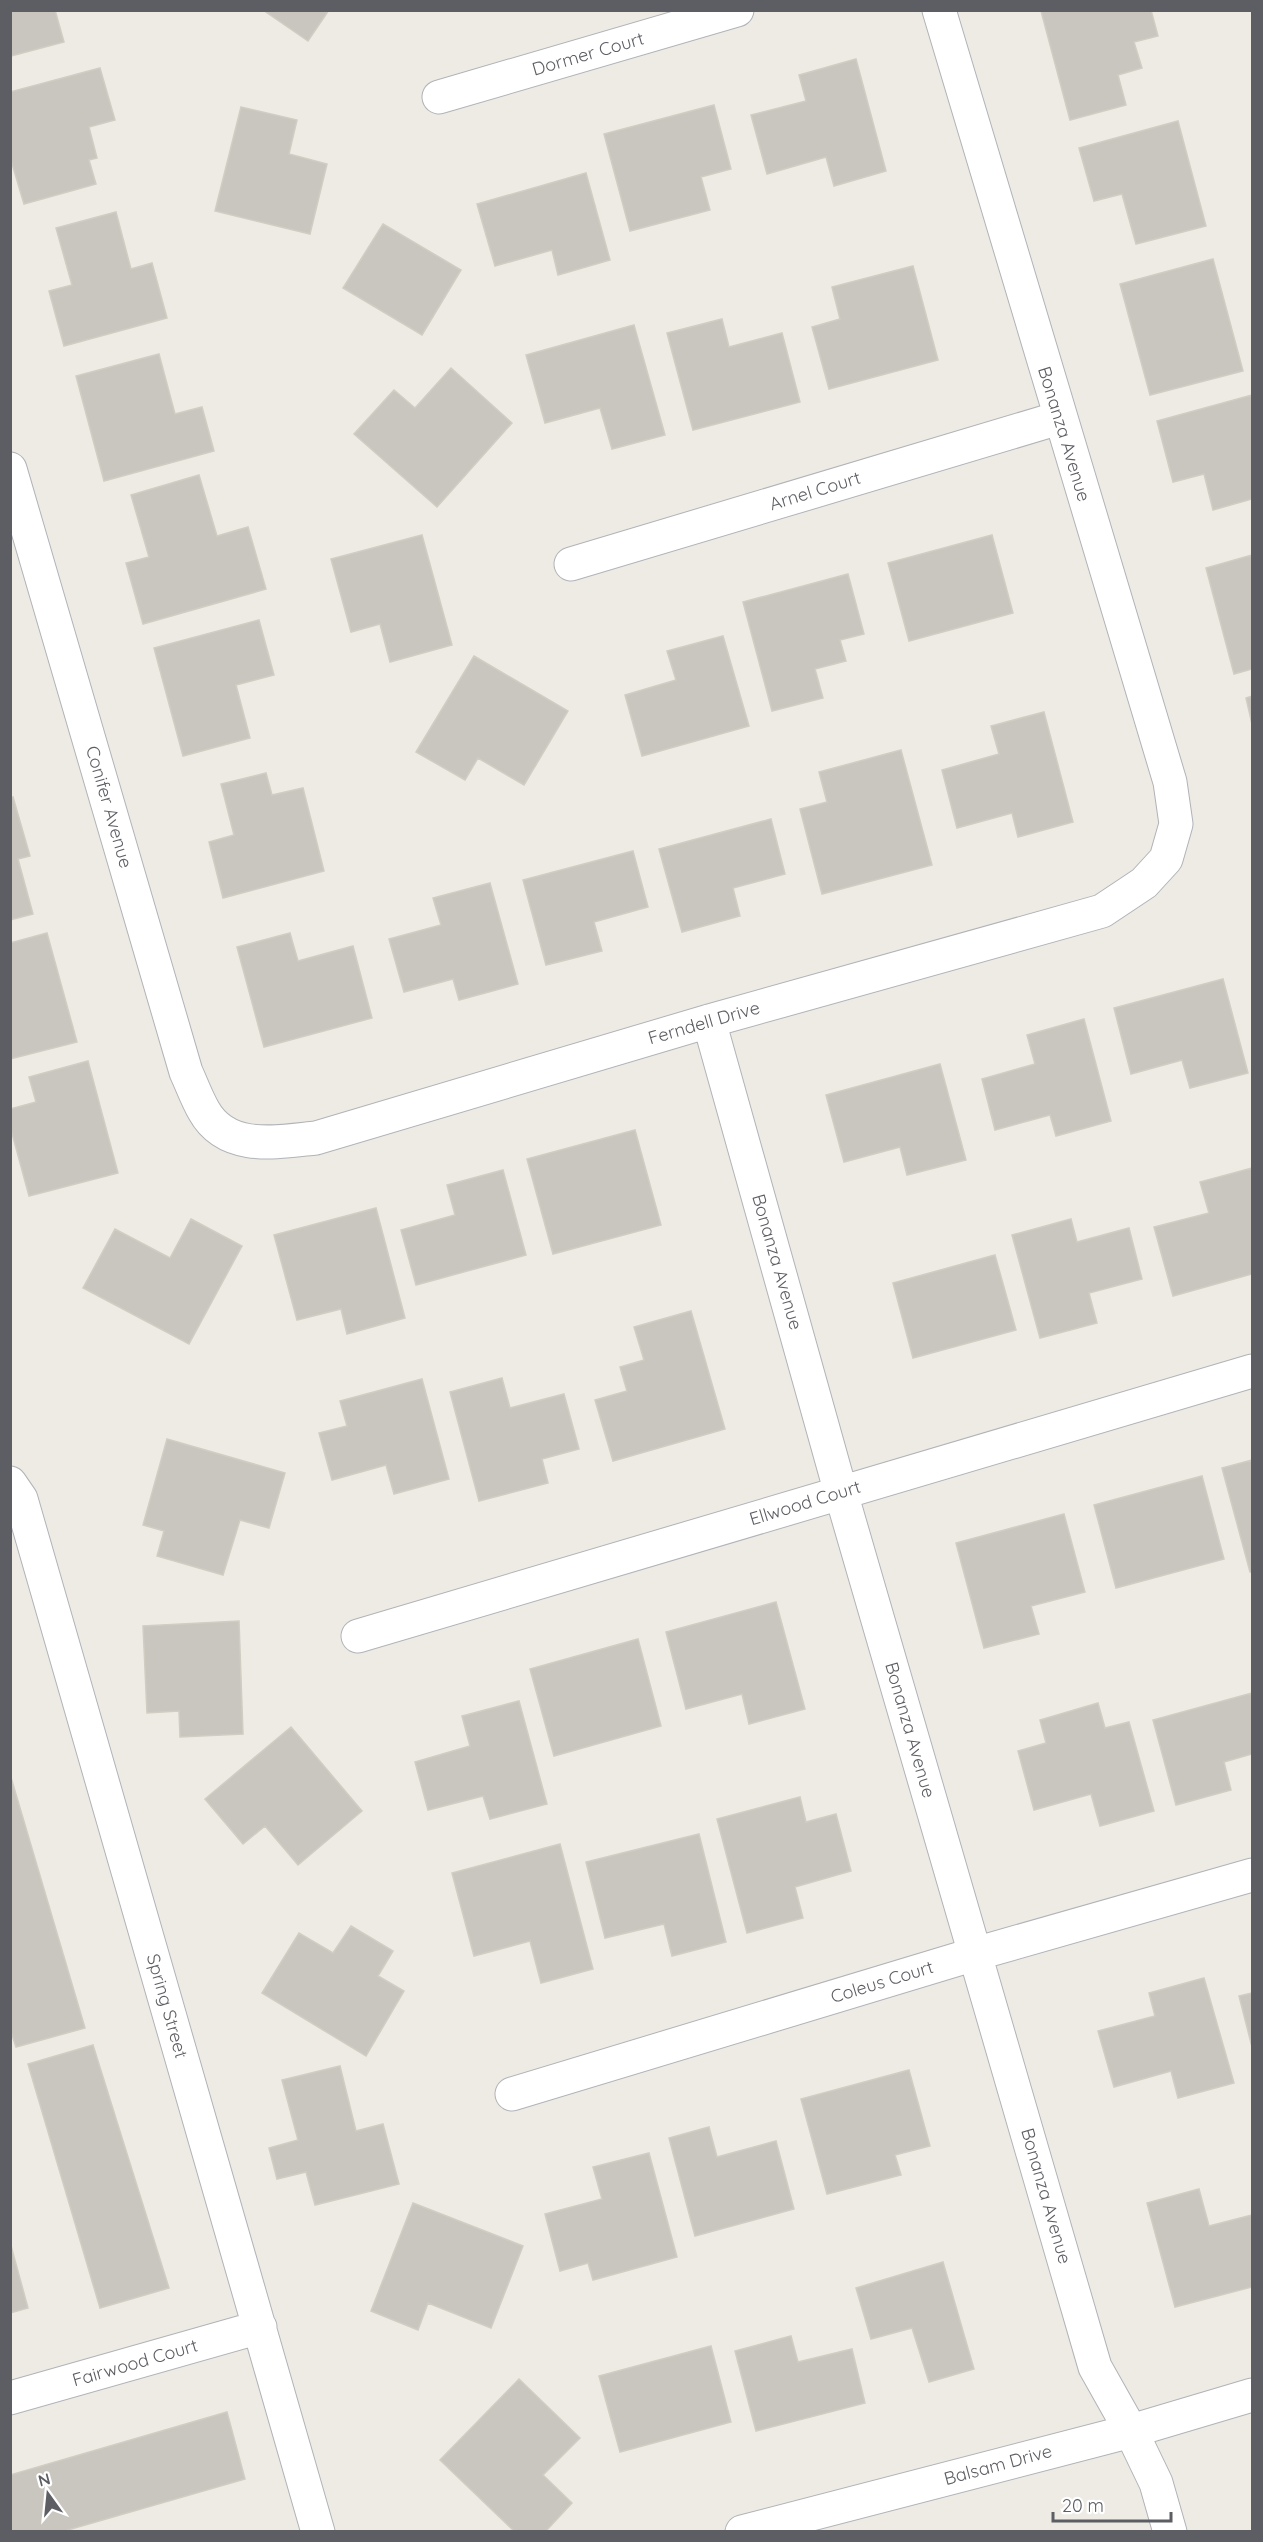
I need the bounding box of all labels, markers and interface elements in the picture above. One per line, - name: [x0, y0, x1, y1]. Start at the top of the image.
- street label: Dormer Court: [529, 27, 646, 80]
- street label: Bonanza Avenue: [1033, 363, 1096, 504]
- street label: Arnel Court: [766, 466, 863, 515]
- street label: Conifer Avenue: [81, 743, 138, 871]
- street label: Ferndell Drive: [645, 996, 762, 1049]
- street label: Bonanza Avenue: [747, 1191, 808, 1332]
- street label: Ellwood Court: [746, 1475, 863, 1530]
- street label: Bonanza Avenue: [880, 1659, 941, 1800]
- street label: Spring Street: [142, 1951, 193, 2061]
- street label: Coleus Court: [828, 1955, 936, 2008]
- street label: Bonanza Avenue: [1016, 2125, 1077, 2266]
- street label: Fairwood Court: [69, 2334, 200, 2391]
- street label: Balsam Drive: [941, 2439, 1054, 2490]
- north arrow: [18, 2464, 78, 2524]
- text: N: [36, 2468, 52, 2491]
- scale bar: [1053, 2485, 1172, 2523]
- text: 20 m: [1062, 2494, 1104, 2517]

